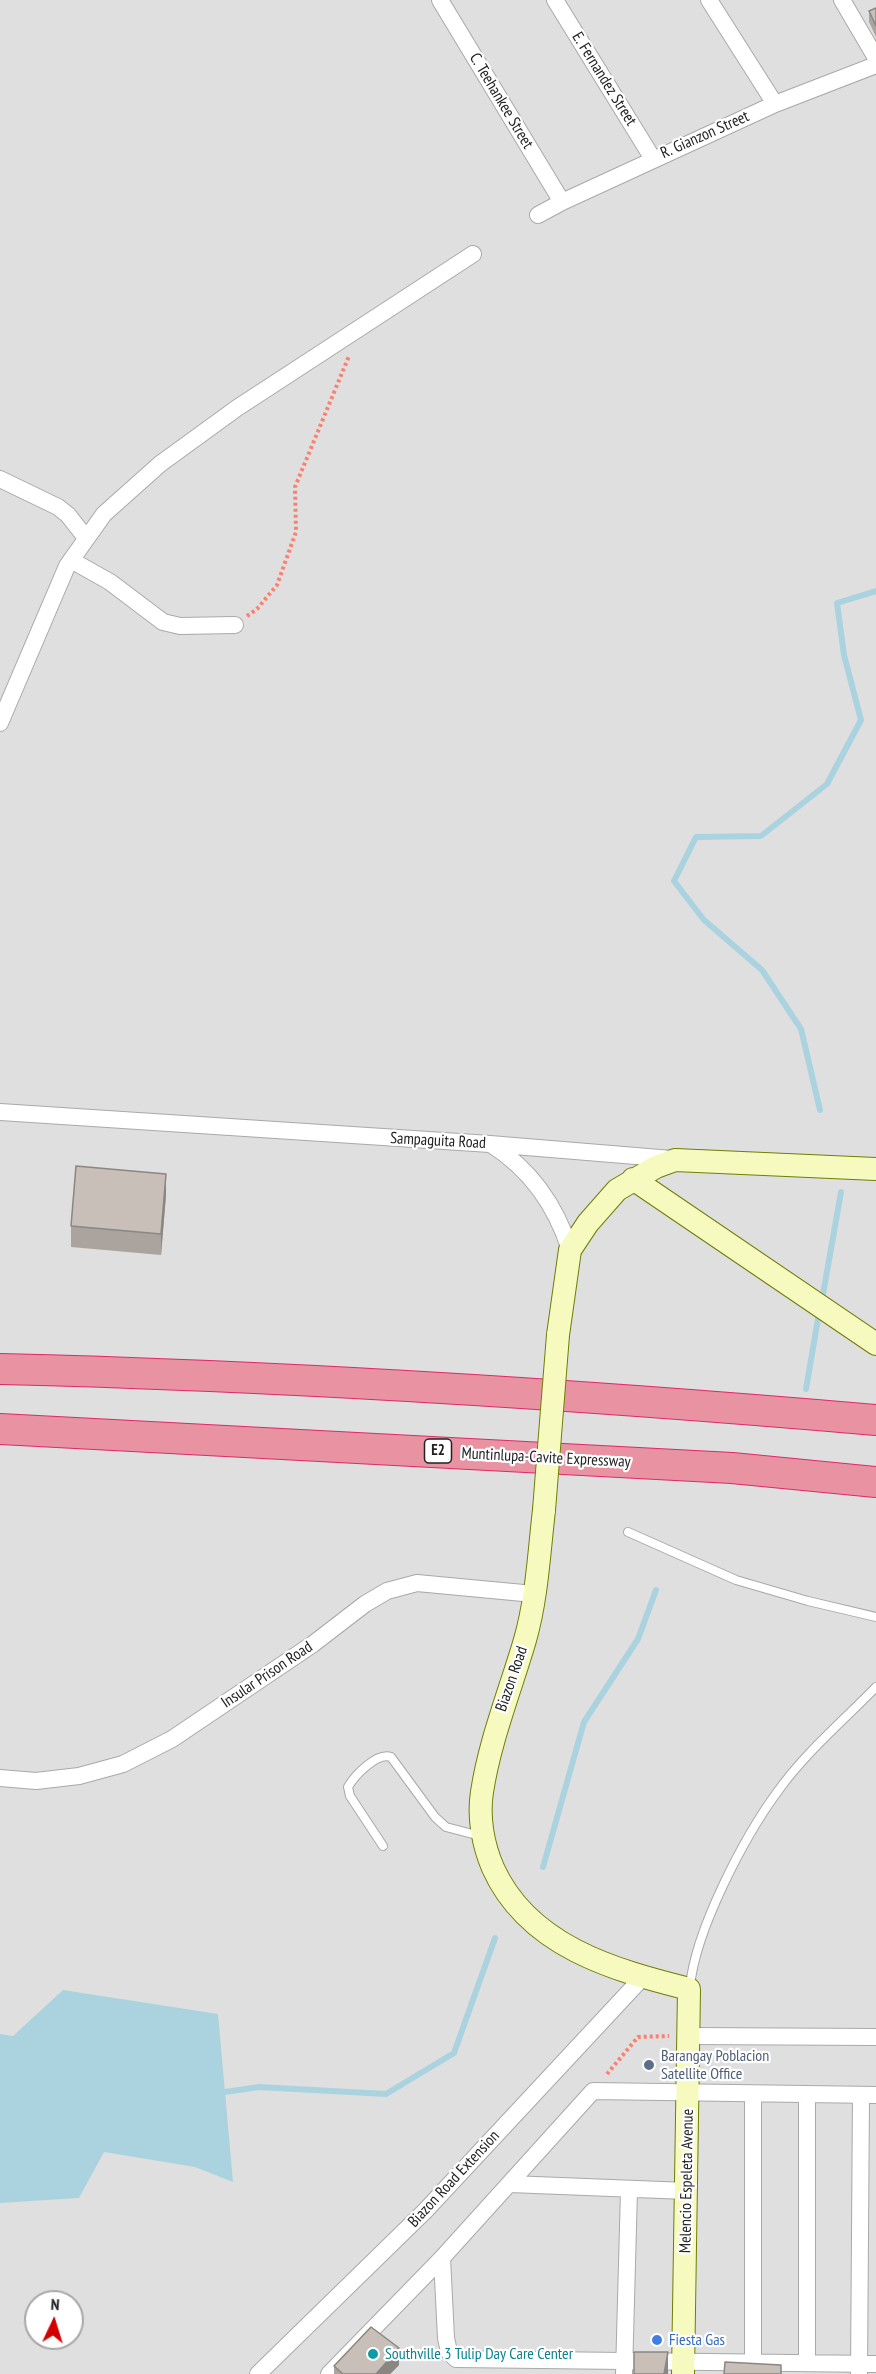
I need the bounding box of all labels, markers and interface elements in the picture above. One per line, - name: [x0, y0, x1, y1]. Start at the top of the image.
- street label: E. Fernandez Street: [568, 29, 640, 129]
- street label: C. Teehankee Street: [465, 50, 537, 152]
- street label: R. Gianzon Street: [658, 107, 752, 163]
- street label: Sampaguita Road: [390, 1129, 486, 1153]
- road number: E2: [424, 1439, 452, 1463]
- street label: Muntinlupa-Cavite Expressway: [461, 1444, 631, 1472]
- street label: Insular Prison Road: [218, 1637, 316, 1713]
- street label: Biazon Road: [492, 1644, 532, 1714]
- place label: Barangay Poblacion Satellite Office: [661, 2046, 769, 2084]
- marker: Barangay Poblacion Satellite Office: [642, 2058, 656, 2072]
- street label: Melencio Espeleta Avenue: [676, 2109, 698, 2253]
- street label: Biazon Road Extension: [404, 2127, 504, 2231]
- north arrow: [24, 2290, 84, 2350]
- text: N: [50, 2294, 60, 2314]
- place label: Fiesta Gas: [669, 2330, 725, 2350]
- marker: Fiesta Gas: [650, 2333, 664, 2347]
- place label: Southville 3 Tulip Day Care Center: [385, 2344, 573, 2364]
- marker: Southville 3 Tulip Day Care Center: [366, 2347, 380, 2361]

